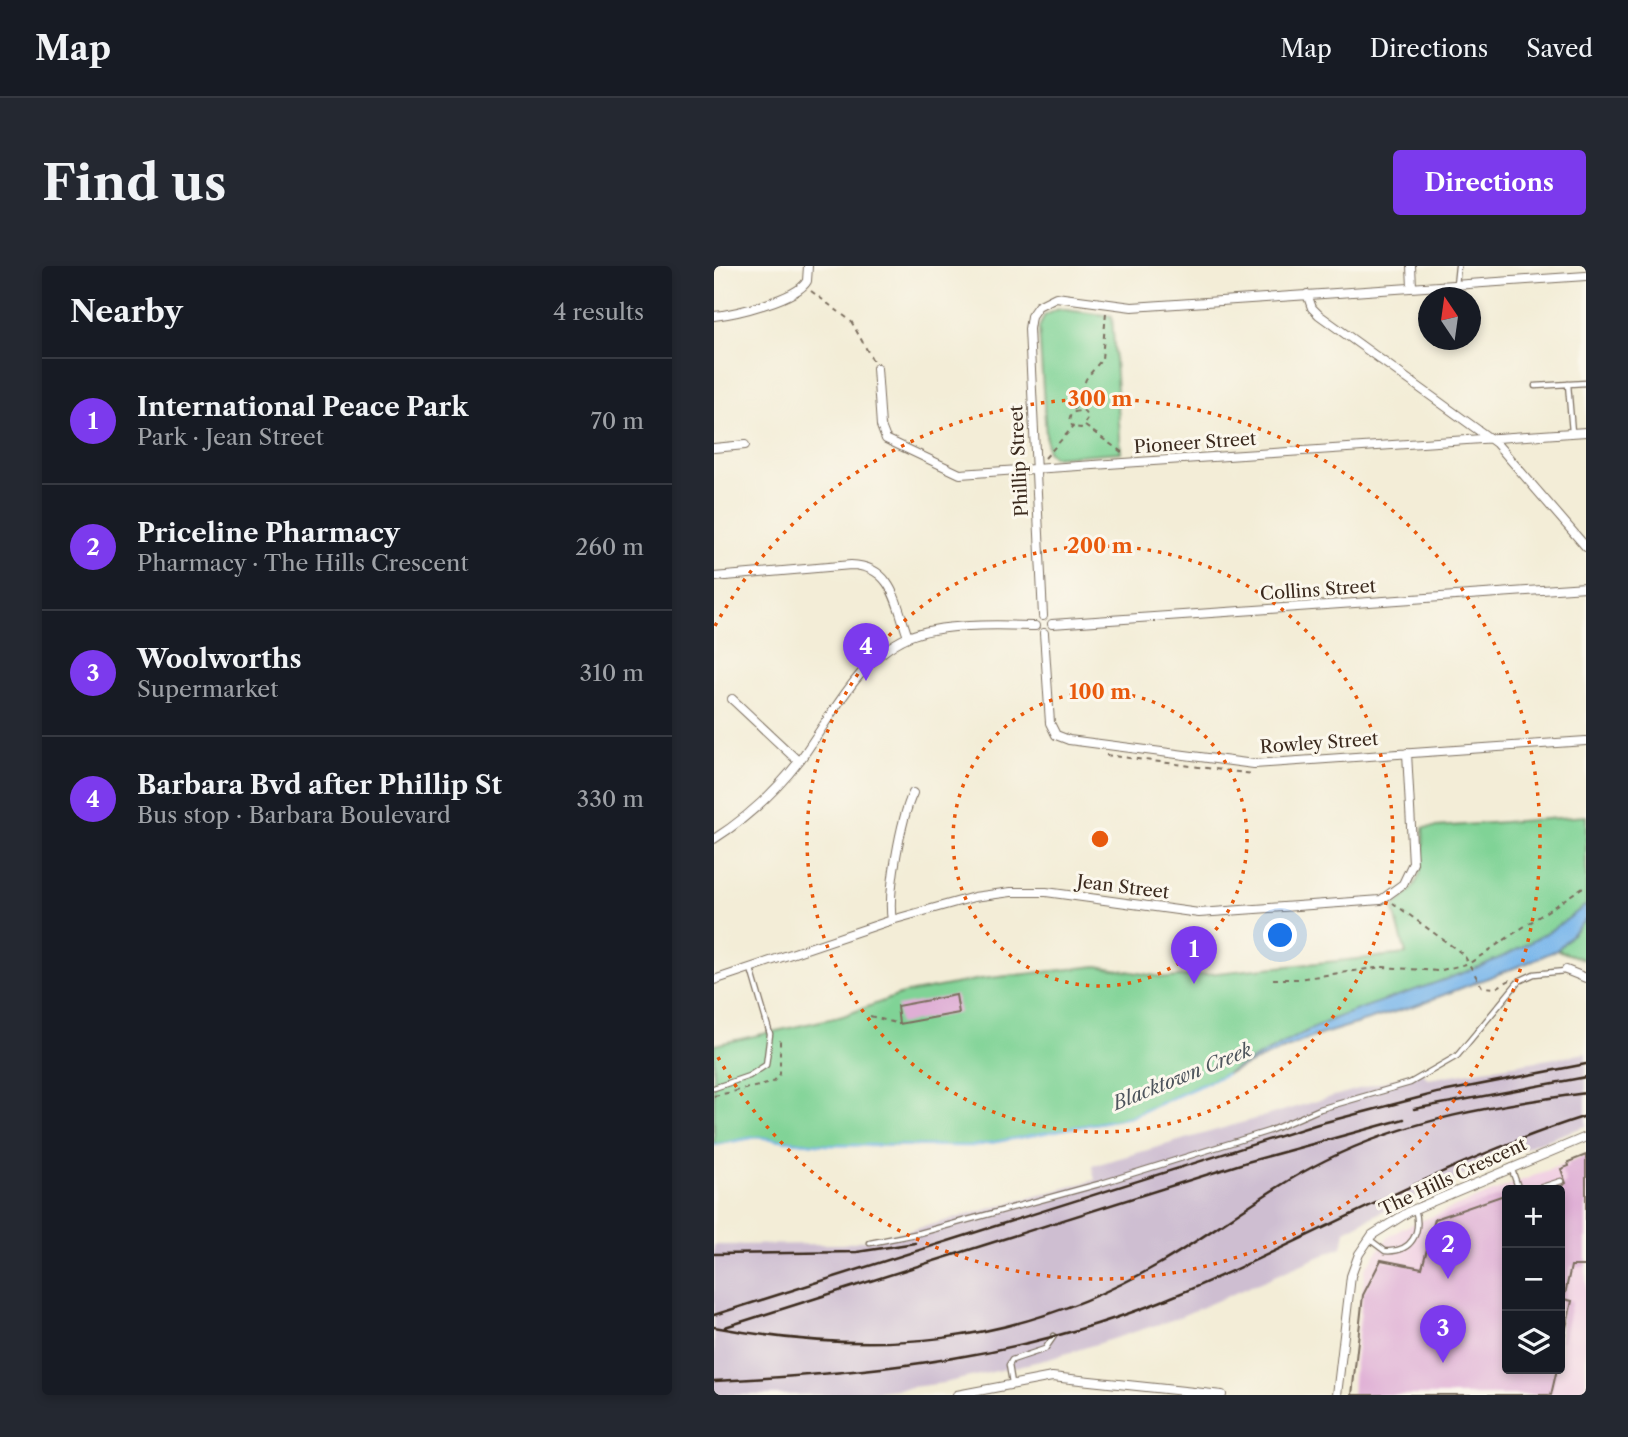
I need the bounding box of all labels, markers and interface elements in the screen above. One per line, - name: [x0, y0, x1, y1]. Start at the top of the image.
- text: Map: [35, 28, 111, 69]
- text: Map: [1280, 34, 1332, 63]
- text: Directions: [1370, 34, 1488, 63]
- text: Saved: [1526, 34, 1593, 63]
- button: Directions: [1393, 150, 1586, 215]
- text: Find us: [42, 152, 226, 213]
- north arrow: [1418, 287, 1481, 350]
- text: Nearby: [70, 293, 183, 330]
- text: 4 results: [553, 298, 644, 326]
- text: 300 m: [1068, 386, 1132, 411]
- text: International Peace Park: [137, 391, 468, 423]
- street label: Phillip Street: [1005, 404, 1033, 517]
- text: 1: [88, 407, 98, 435]
- text: 70 m: [591, 407, 644, 435]
- text: Park · Jean Street: [137, 423, 324, 451]
- street label: Pioneer Street: [1133, 428, 1258, 458]
- text: Priceline Pharmacy: [137, 517, 400, 549]
- text: 2: [86, 533, 100, 561]
- text: 260 m: [575, 533, 644, 561]
- text: 200 m: [1067, 533, 1133, 558]
- text: Pharmacy · The Hills Crescent: [137, 549, 469, 577]
- street label: Collins Street: [1259, 575, 1377, 605]
- pin: 4: [843, 623, 889, 681]
- text: Woolworths: [137, 643, 302, 675]
- text: 3: [87, 659, 100, 687]
- text: 310 m: [580, 659, 644, 687]
- text: Supermarket: [137, 675, 278, 703]
- text: 100 m: [1069, 679, 1131, 704]
- street label: Rowley Street: [1259, 728, 1380, 758]
- text: Barbara Bvd after Phillip St: [137, 769, 502, 801]
- text: 4: [86, 785, 100, 813]
- text: 330 m: [577, 785, 644, 813]
- text: Bus stop · Barbara Boulevard: [137, 801, 451, 829]
- centre of rings: [1088, 827, 1112, 851]
- street label: Jean Street: [1073, 870, 1171, 904]
- your location: [1263, 918, 1297, 952]
- pin: 1: [1171, 926, 1217, 984]
- water label: Blacktown Creek: [1107, 1038, 1255, 1116]
- street label: The Hills Crescent: [1376, 1133, 1531, 1221]
- map controls: [1502, 1185, 1565, 1374]
- button: +: [1502, 1185, 1565, 1248]
- pin: 2: [1425, 1221, 1471, 1279]
- button: −: [1502, 1248, 1565, 1311]
- pin: 3: [1420, 1305, 1466, 1363]
- button: layers: [1502, 1311, 1565, 1374]

